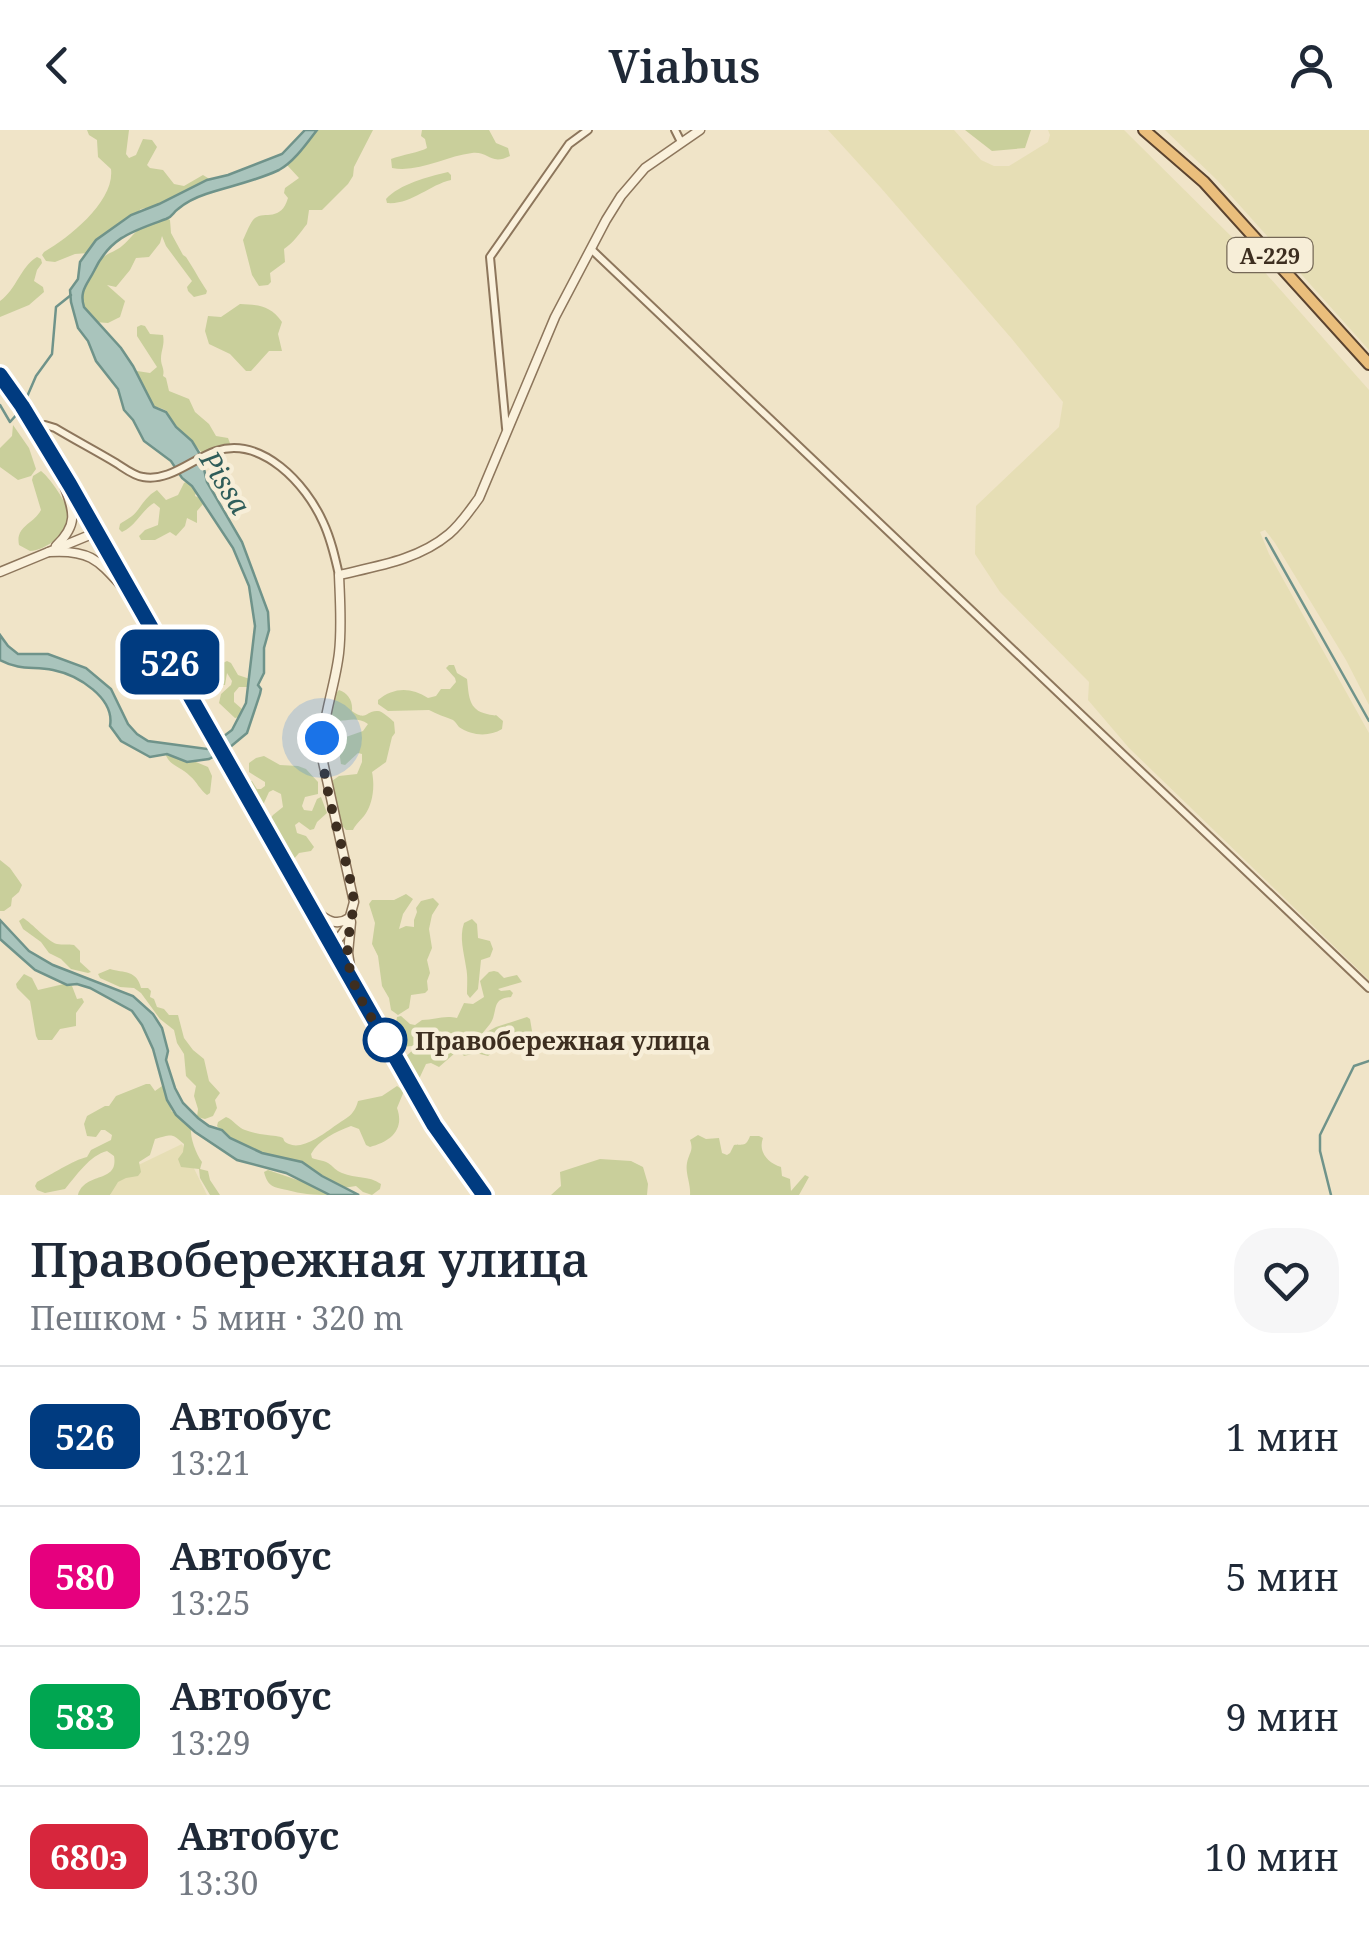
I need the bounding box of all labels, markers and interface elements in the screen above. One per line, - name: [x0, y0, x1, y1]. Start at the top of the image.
- text: Viabus: [609, 35, 760, 96]
- icon: back: [30, 38, 85, 93]
- icon: person: [1284, 38, 1339, 93]
- road number: А-229: [1228, 238, 1312, 272]
- water label: Pissa: [191, 442, 261, 522]
- line badge: 526: [112, 630, 228, 694]
- text: 526: [140, 639, 200, 686]
- your location: [297, 713, 347, 763]
- marker: Правобережная улица: [364, 1019, 406, 1061]
- place label: Правобережная улица: [415, 1023, 711, 1057]
- text: Правобережная улица: [30, 1226, 589, 1291]
- button: heart: [1234, 1228, 1339, 1333]
- text: Пешком · 5 мин · 320 m: [30, 1296, 403, 1339]
- text: Автобус: [170, 1389, 331, 1441]
- text: 1 мин: [1225, 1410, 1339, 1462]
- text: 526: [55, 1413, 115, 1460]
- text: 13:21: [170, 1441, 251, 1484]
- text: Автобус: [170, 1529, 331, 1581]
- text: 5 мин: [1225, 1550, 1339, 1602]
- text: 580: [55, 1553, 115, 1600]
- text: 13:25: [170, 1581, 251, 1624]
- text: Автобус: [170, 1669, 331, 1721]
- text: 9 мин: [1225, 1690, 1339, 1742]
- text: 583: [55, 1693, 115, 1740]
- text: 13:29: [170, 1721, 251, 1764]
- text: Автобус: [178, 1809, 339, 1861]
- text: 10 мин: [1204, 1830, 1339, 1882]
- text: 680э: [50, 1833, 128, 1880]
- text: 13:30: [178, 1861, 258, 1904]

